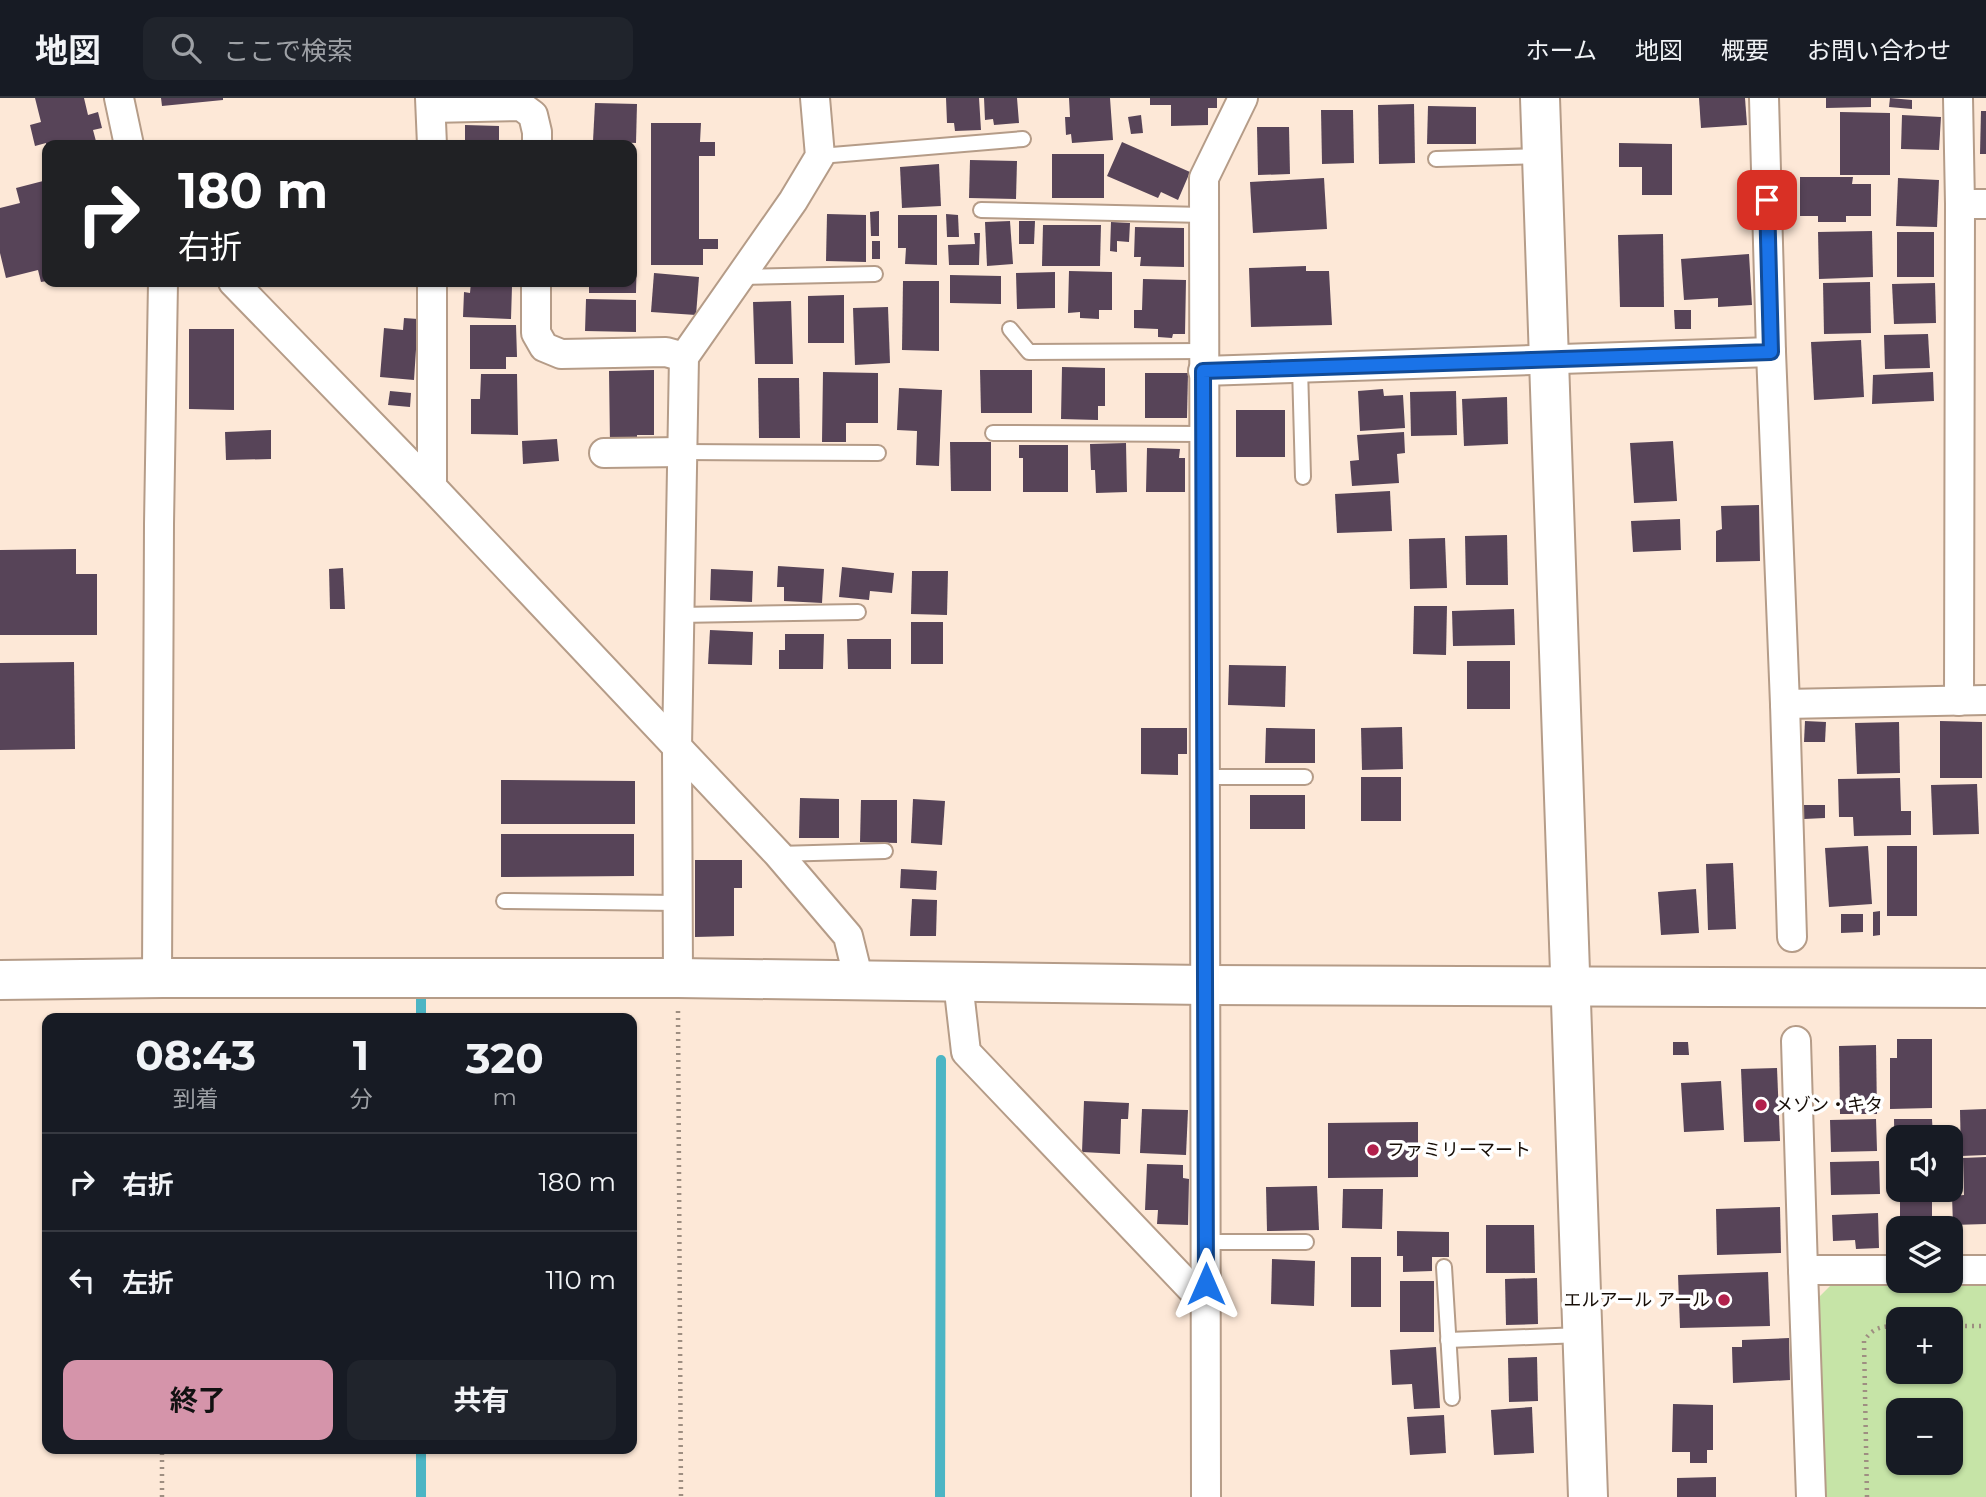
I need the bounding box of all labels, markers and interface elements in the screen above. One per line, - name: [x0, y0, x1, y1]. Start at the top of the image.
- search box: [143, 17, 633, 80]
- icon: search: [167, 29, 205, 67]
- text: 地図: [35, 30, 101, 70]
- text: ここで検索: [223, 35, 353, 67]
- text: ホーム: [1526, 36, 1597, 65]
- text: 地図: [1635, 36, 1683, 65]
- text: 概要: [1721, 36, 1769, 65]
- text: お問い合わせ: [1807, 36, 1951, 65]
- text: 180 m: [178, 161, 328, 220]
- icon: right: [63, 168, 154, 259]
- pin: [1737, 170, 1797, 230]
- icon: arrive: [1748, 181, 1786, 219]
- text: 右折: [178, 227, 242, 266]
- text: 08:43: [135, 1029, 256, 1081]
- text: 1: [353, 1029, 369, 1081]
- text: 320: [466, 1032, 544, 1084]
- text: m: [492, 1083, 517, 1111]
- text: 到着: [173, 1085, 219, 1113]
- text: 分: [349, 1085, 372, 1113]
- place label: メゾン・キタ: [1775, 1094, 1883, 1116]
- marker: メゾン・キタ: [1753, 1097, 1769, 1113]
- map controls: [1886, 1125, 1963, 1475]
- button: sound: [1886, 1125, 1963, 1202]
- place label: ファミリーマート: [1387, 1139, 1531, 1161]
- marker: ファミリーマート: [1365, 1142, 1381, 1158]
- icon: right: [63, 1163, 101, 1201]
- text: 180 m: [538, 1166, 616, 1198]
- text: 右折: [122, 1169, 174, 1201]
- button: layers: [1886, 1216, 1963, 1293]
- position arrow: [1169, 1247, 1243, 1321]
- icon: left: [63, 1261, 101, 1299]
- text: 110 m: [546, 1264, 616, 1296]
- text: 左折: [122, 1267, 174, 1299]
- place label: エルアール アール: [1563, 1289, 1710, 1311]
- marker: エルアール アール: [1716, 1292, 1732, 1308]
- button: +: [1886, 1307, 1963, 1384]
- button: 終了: [63, 1360, 333, 1440]
- button: 共有: [347, 1360, 616, 1440]
- button: −: [1886, 1398, 1963, 1475]

